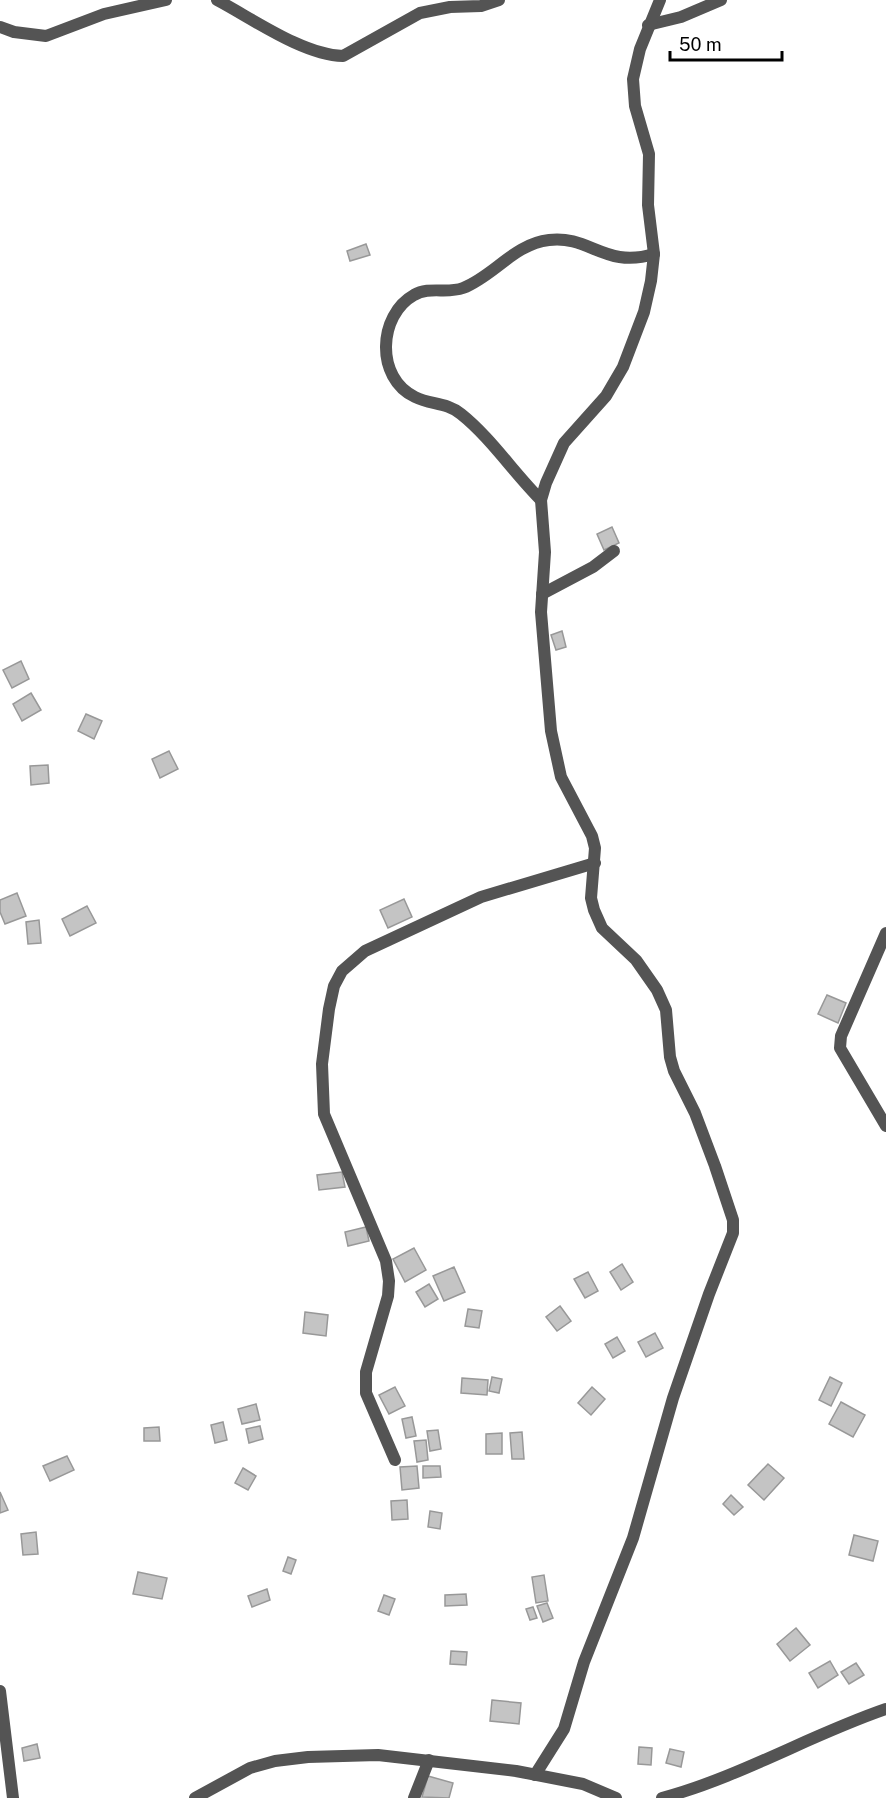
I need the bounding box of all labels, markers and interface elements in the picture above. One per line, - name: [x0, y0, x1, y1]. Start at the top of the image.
- scale bar: [670, 24, 782, 62]
- text: 50 m: [679, 34, 722, 55]

